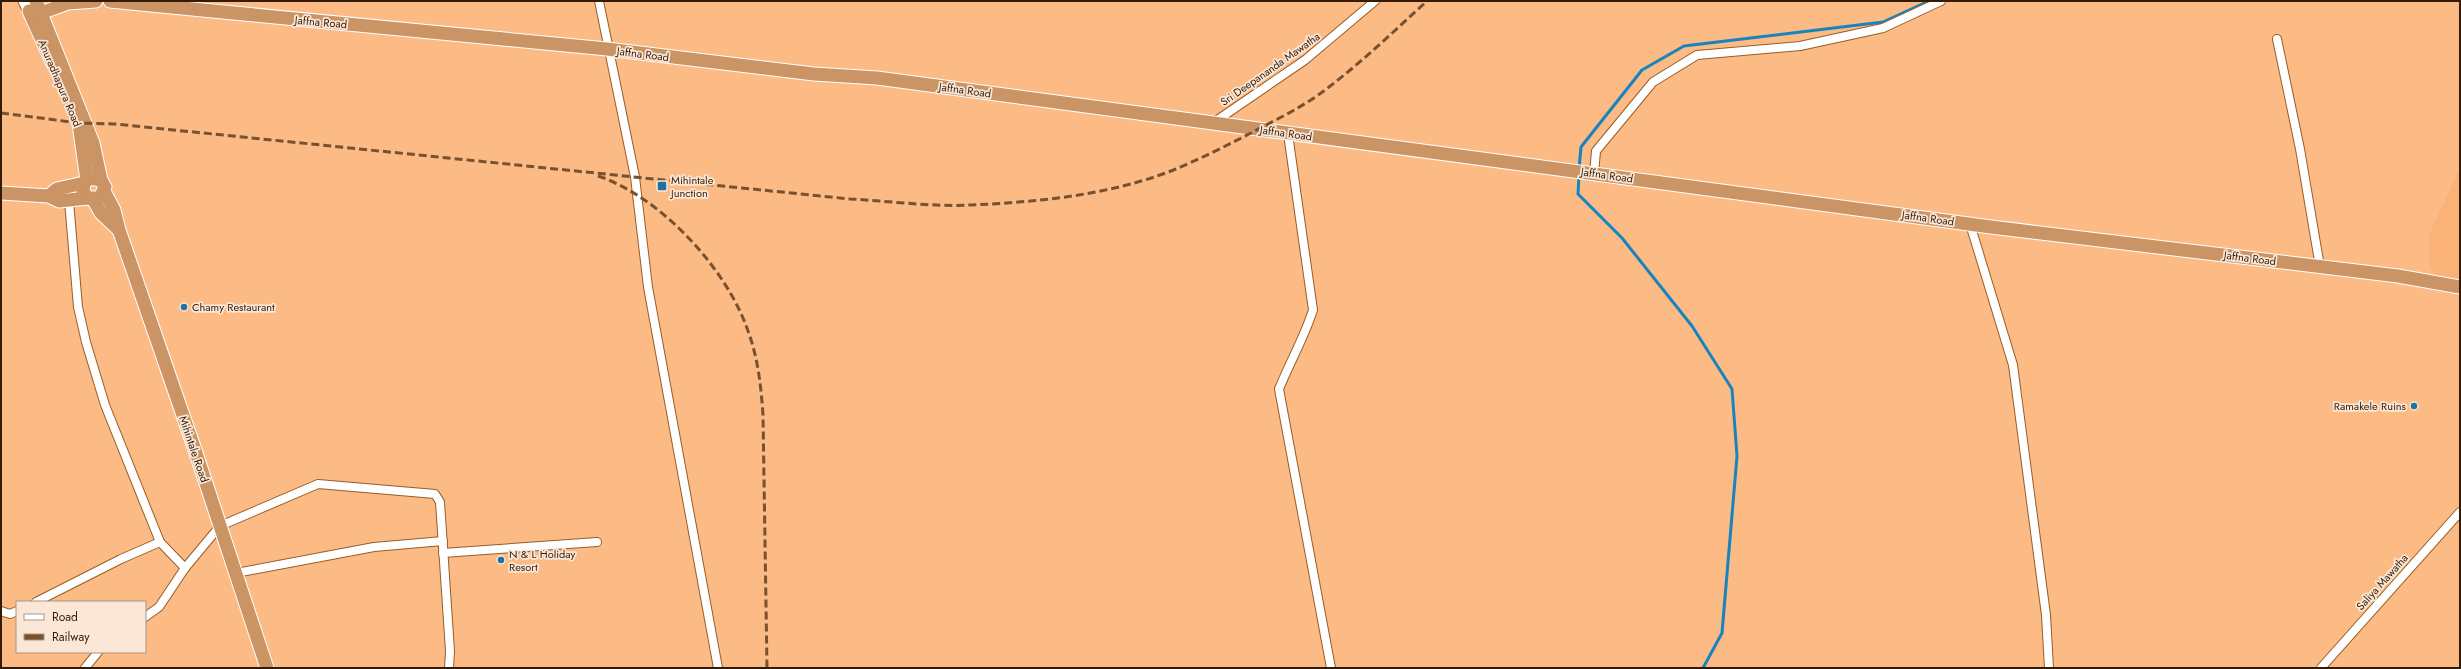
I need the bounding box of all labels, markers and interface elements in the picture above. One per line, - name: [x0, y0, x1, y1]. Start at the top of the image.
- street label: Jaffna Road: [292, 12, 348, 32]
- street label: Sri Deepananda Mawatha: [1217, 28, 1323, 110]
- street label: Anuradhapura Road: [34, 37, 86, 129]
- street label: Jaffna Road: [614, 43, 670, 65]
- street label: Jaffna Road: [936, 78, 992, 102]
- street label: Jaffna Road: [1257, 121, 1313, 145]
- street label: Jaffna Road: [1578, 163, 1634, 187]
- place label: Mihintale Junction: [669, 172, 714, 201]
- marker: Mihintale Junction: [656, 180, 668, 192]
- street label: Jaffna Road: [1899, 206, 1955, 230]
- street label: Jaffna Road: [2221, 247, 2277, 269]
- place label: Chamy Restaurant: [192, 299, 275, 315]
- marker: Chamy Restaurant: [179, 302, 189, 312]
- place label: Ramakele Ruins: [2334, 398, 2407, 414]
- marker: Ramakele Ruins: [2409, 401, 2419, 411]
- street label: Mihintale Road: [175, 414, 213, 484]
- place label: N & L Holiday Resort: [509, 546, 576, 575]
- street label: Saliya Mawatha: [2352, 550, 2412, 614]
- marker: N & L Holiday Resort: [496, 555, 506, 565]
- legend: [16, 601, 146, 653]
- text: Road: [52, 608, 78, 626]
- text: Railway: [52, 628, 90, 646]

